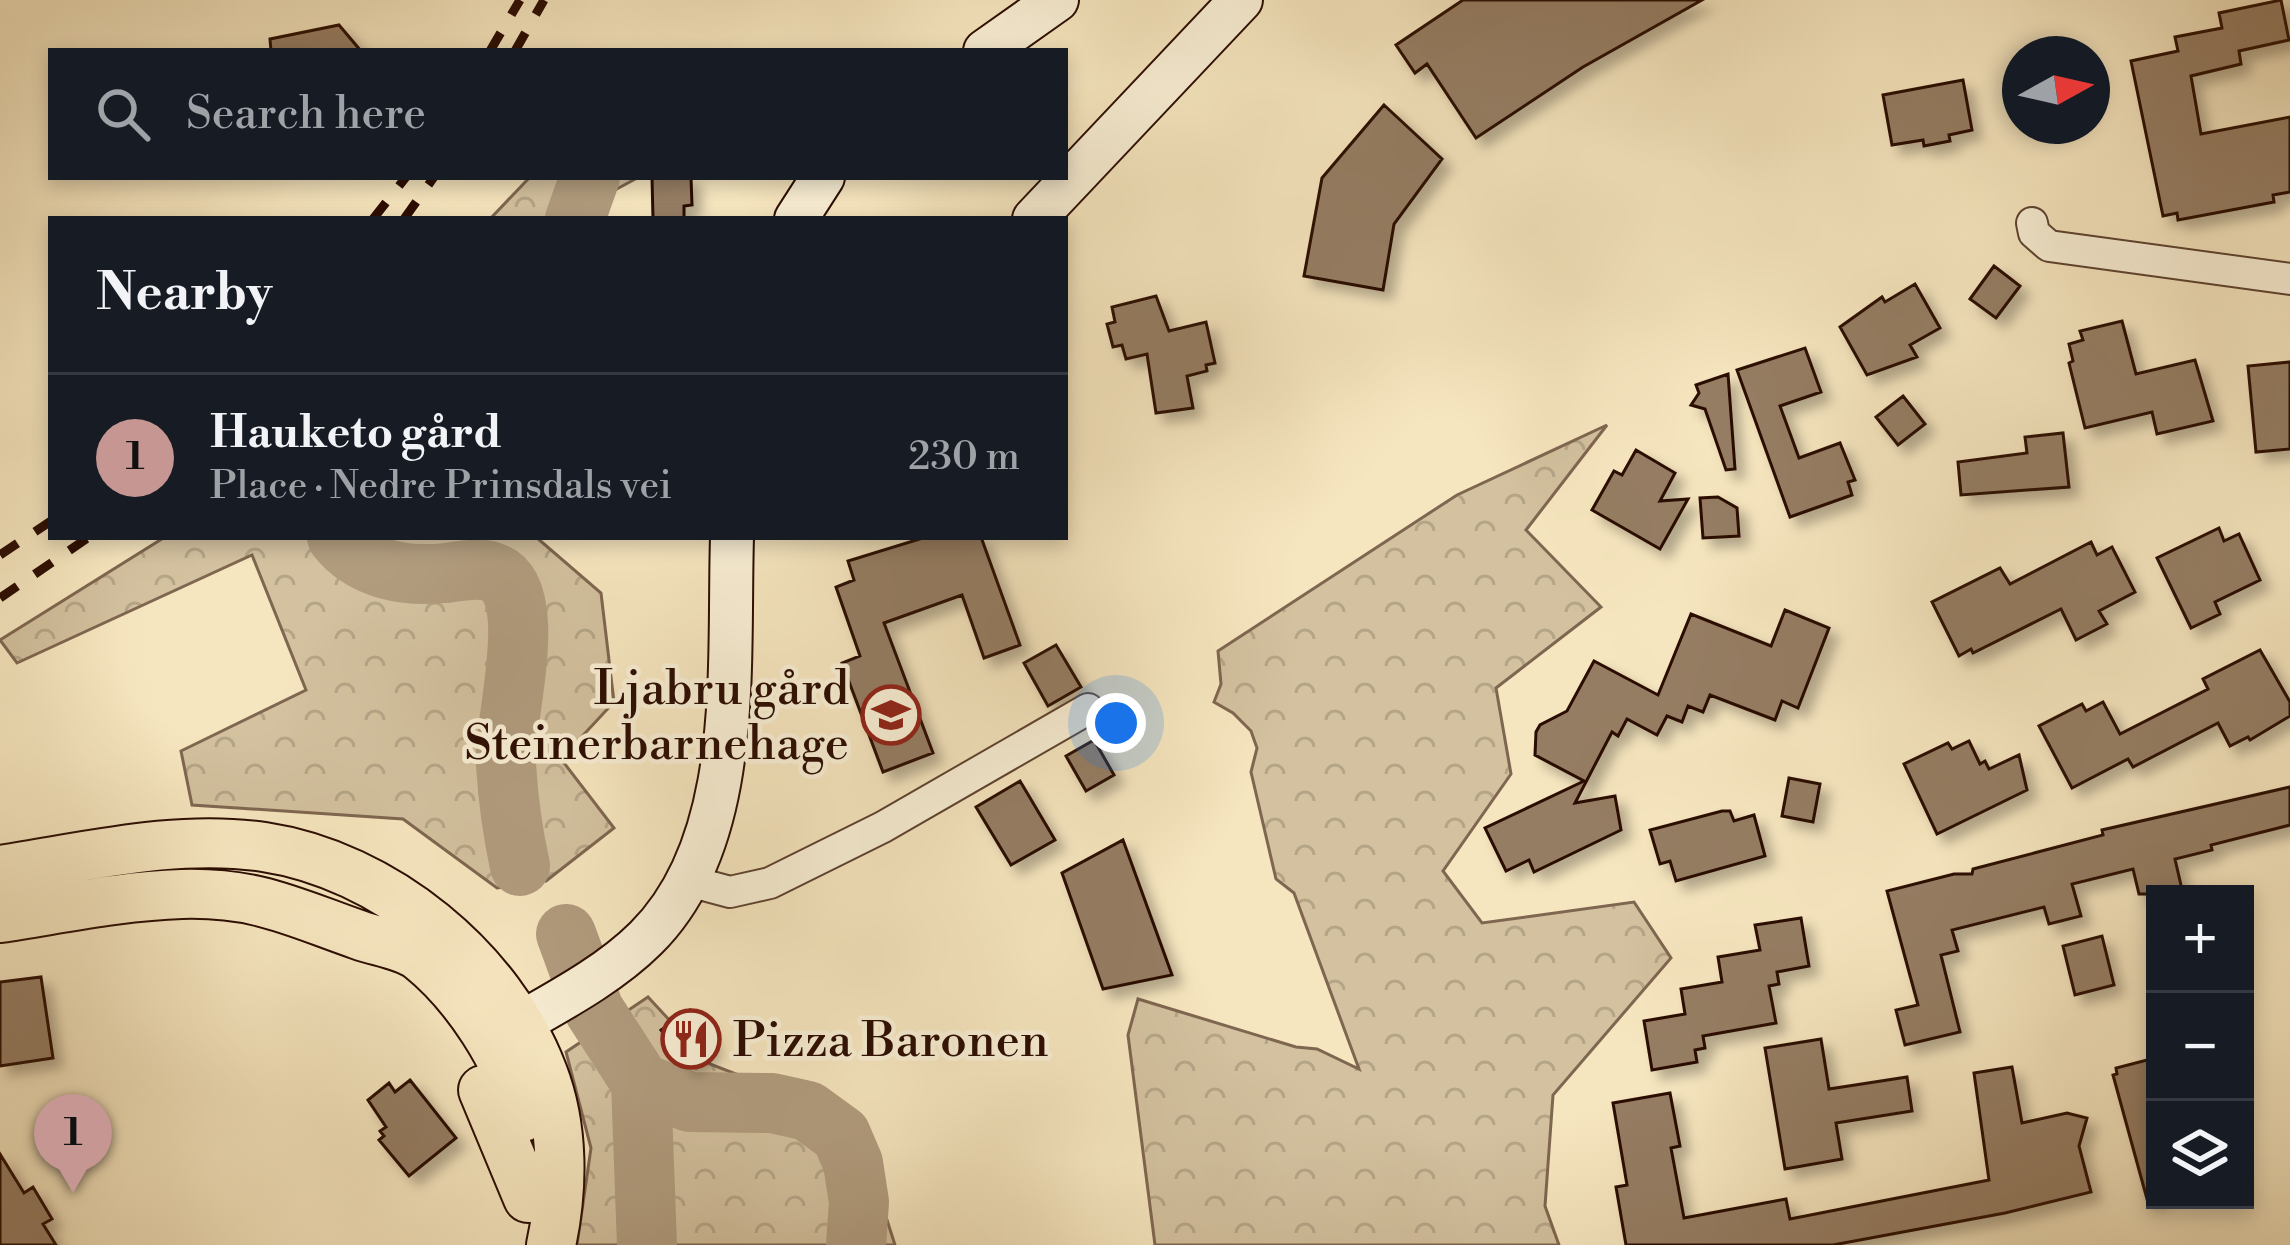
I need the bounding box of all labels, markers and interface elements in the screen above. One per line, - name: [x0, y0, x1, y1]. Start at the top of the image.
- north arrow: [2002, 36, 2110, 144]
- search box: [48, 48, 1068, 180]
- icon: search: [90, 81, 156, 147]
- text: Search here: [186, 86, 426, 143]
- text: Nearby: [96, 262, 272, 326]
- text: Hauketo gård: [210, 405, 502, 462]
- text: 1: [126, 433, 144, 482]
- text: 230 m: [908, 433, 1020, 482]
- text: Place · Nedre Prinsdals vei: [210, 462, 672, 511]
- place label: Ljabru gård Steinerbarnehage: [464, 660, 849, 775]
- school or university icon: Ljabru gård Steinerbarnehage: [860, 684, 922, 746]
- your location: [1086, 693, 1146, 753]
- map controls: [2146, 885, 2254, 1209]
- button: +: [2146, 885, 2254, 993]
- button: −: [2146, 993, 2254, 1101]
- restaurant icon: Pizza Baronen: [660, 1008, 722, 1070]
- place label: Pizza Baronen: [733, 1012, 1049, 1072]
- pin: 1: [34, 1094, 112, 1193]
- button: layers: [2146, 1101, 2254, 1209]

